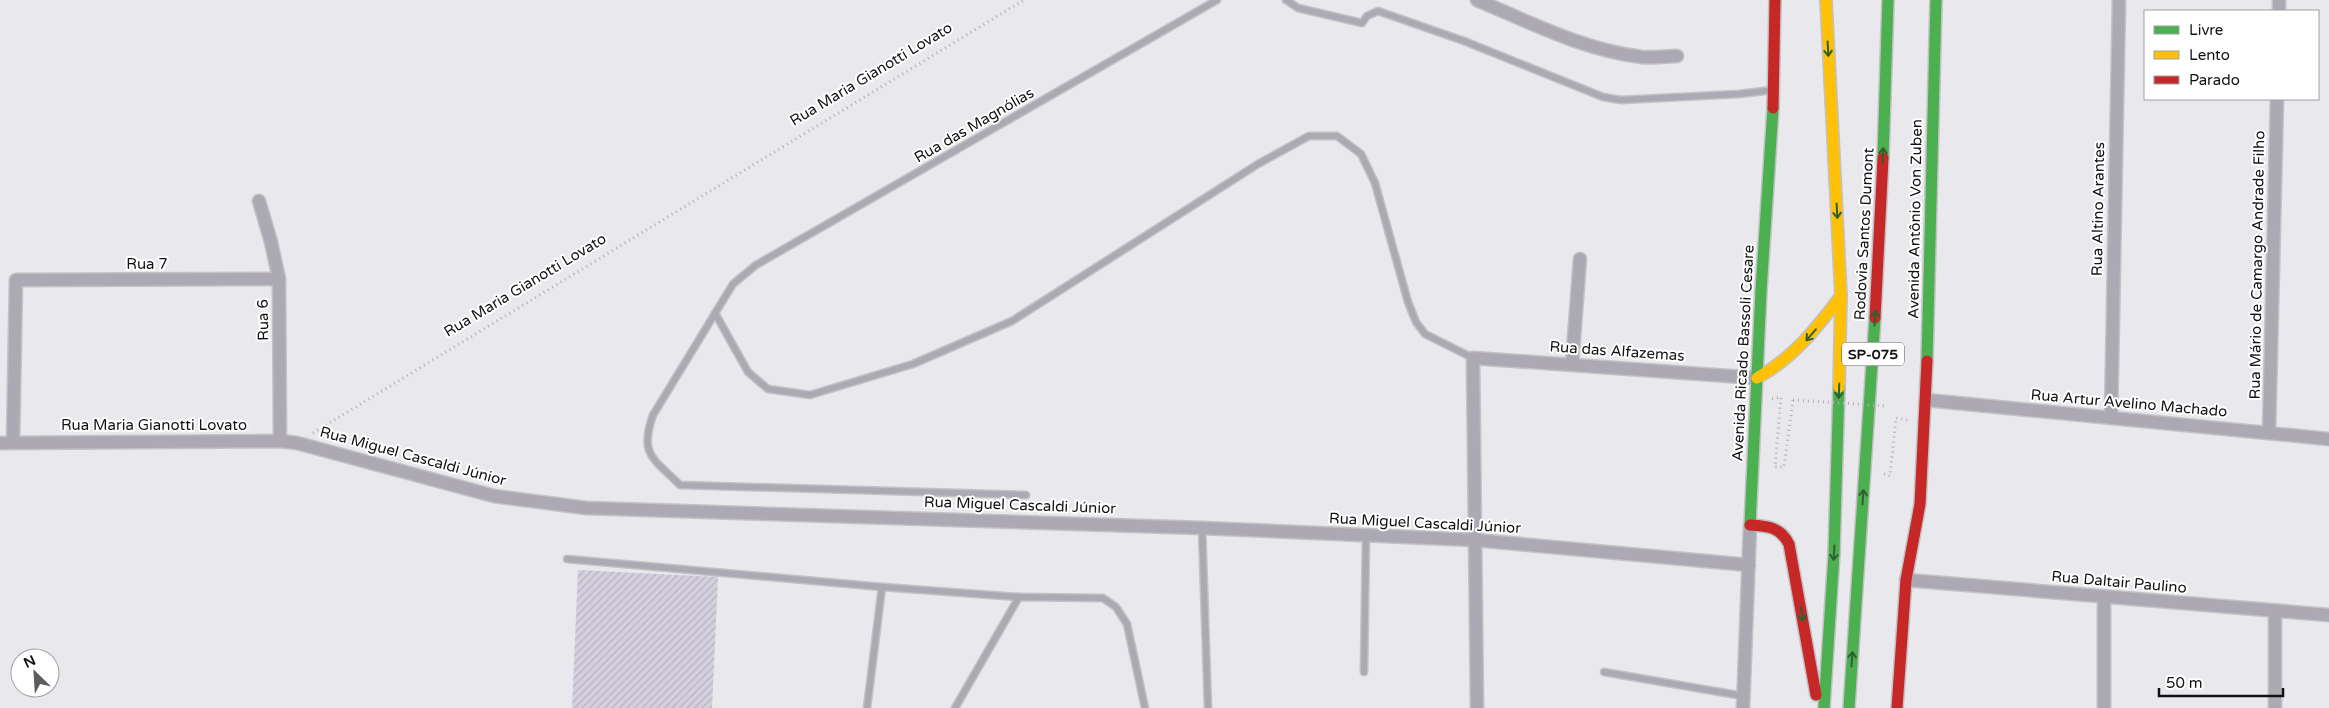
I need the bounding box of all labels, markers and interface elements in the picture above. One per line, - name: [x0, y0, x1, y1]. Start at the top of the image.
- legend: [2144, 10, 2319, 100]
- street label: Rua Maria Gianotti Lovato: [787, 18, 955, 130]
- text: Livre: [2189, 21, 2223, 39]
- one-way arrow: [1824, 40, 1833, 56]
- text: Lento: [2189, 46, 2230, 64]
- text: Parado: [2189, 71, 2240, 89]
- street label: Rua das Magnólias: [911, 83, 1037, 167]
- street label: Avenida Antônio Von Zuben: [1904, 119, 1926, 319]
- street label: Rua Mário de Camargo Andrade Filho: [2246, 130, 2268, 400]
- street label: Rua Altino Arantes: [2088, 142, 2108, 276]
- street label: Rodovia Santos Dumont: [1850, 147, 1878, 321]
- one-way arrow: [1878, 148, 1888, 164]
- one-way arrow: [1832, 203, 1841, 219]
- street label: Rua Maria Gianotti Lovato: [441, 229, 609, 341]
- street label: Avenida Ricado Bassoli Cesare: [1728, 244, 1758, 462]
- street label: Rua 7: [126, 255, 168, 273]
- street label: Rua 6: [254, 299, 272, 341]
- one-way arrow: [1871, 310, 1880, 326]
- one-way arrow: [1806, 328, 1817, 341]
- street label: Rua das Alfazemas: [1549, 337, 1685, 365]
- road number: SP-075: [1842, 342, 1904, 366]
- one-way arrow: [1835, 383, 1844, 399]
- street label: Rua Artur Avelino Machado: [2030, 385, 2228, 421]
- street label: Rua Maria Gianotti Lovato: [61, 416, 247, 434]
- street label: Rua Miguel Cascaldi Júnior: [318, 422, 508, 490]
- one-way arrow: [1859, 490, 1868, 506]
- street label: Rua Miguel Cascaldi Júnior: [924, 493, 1117, 517]
- street label: Rua Miguel Cascaldi Júnior: [1329, 509, 1522, 537]
- one-way arrow: [1830, 545, 1839, 561]
- street label: Rua Daltair Paulino: [2051, 567, 2187, 597]
- one-way arrow: [1798, 605, 1808, 621]
- north arrow: [10, 648, 60, 698]
- text: N: [21, 652, 38, 672]
- one-way arrow: [1848, 652, 1857, 668]
- scale bar: [2159, 666, 2283, 698]
- text: 50 m: [2166, 674, 2203, 692]

